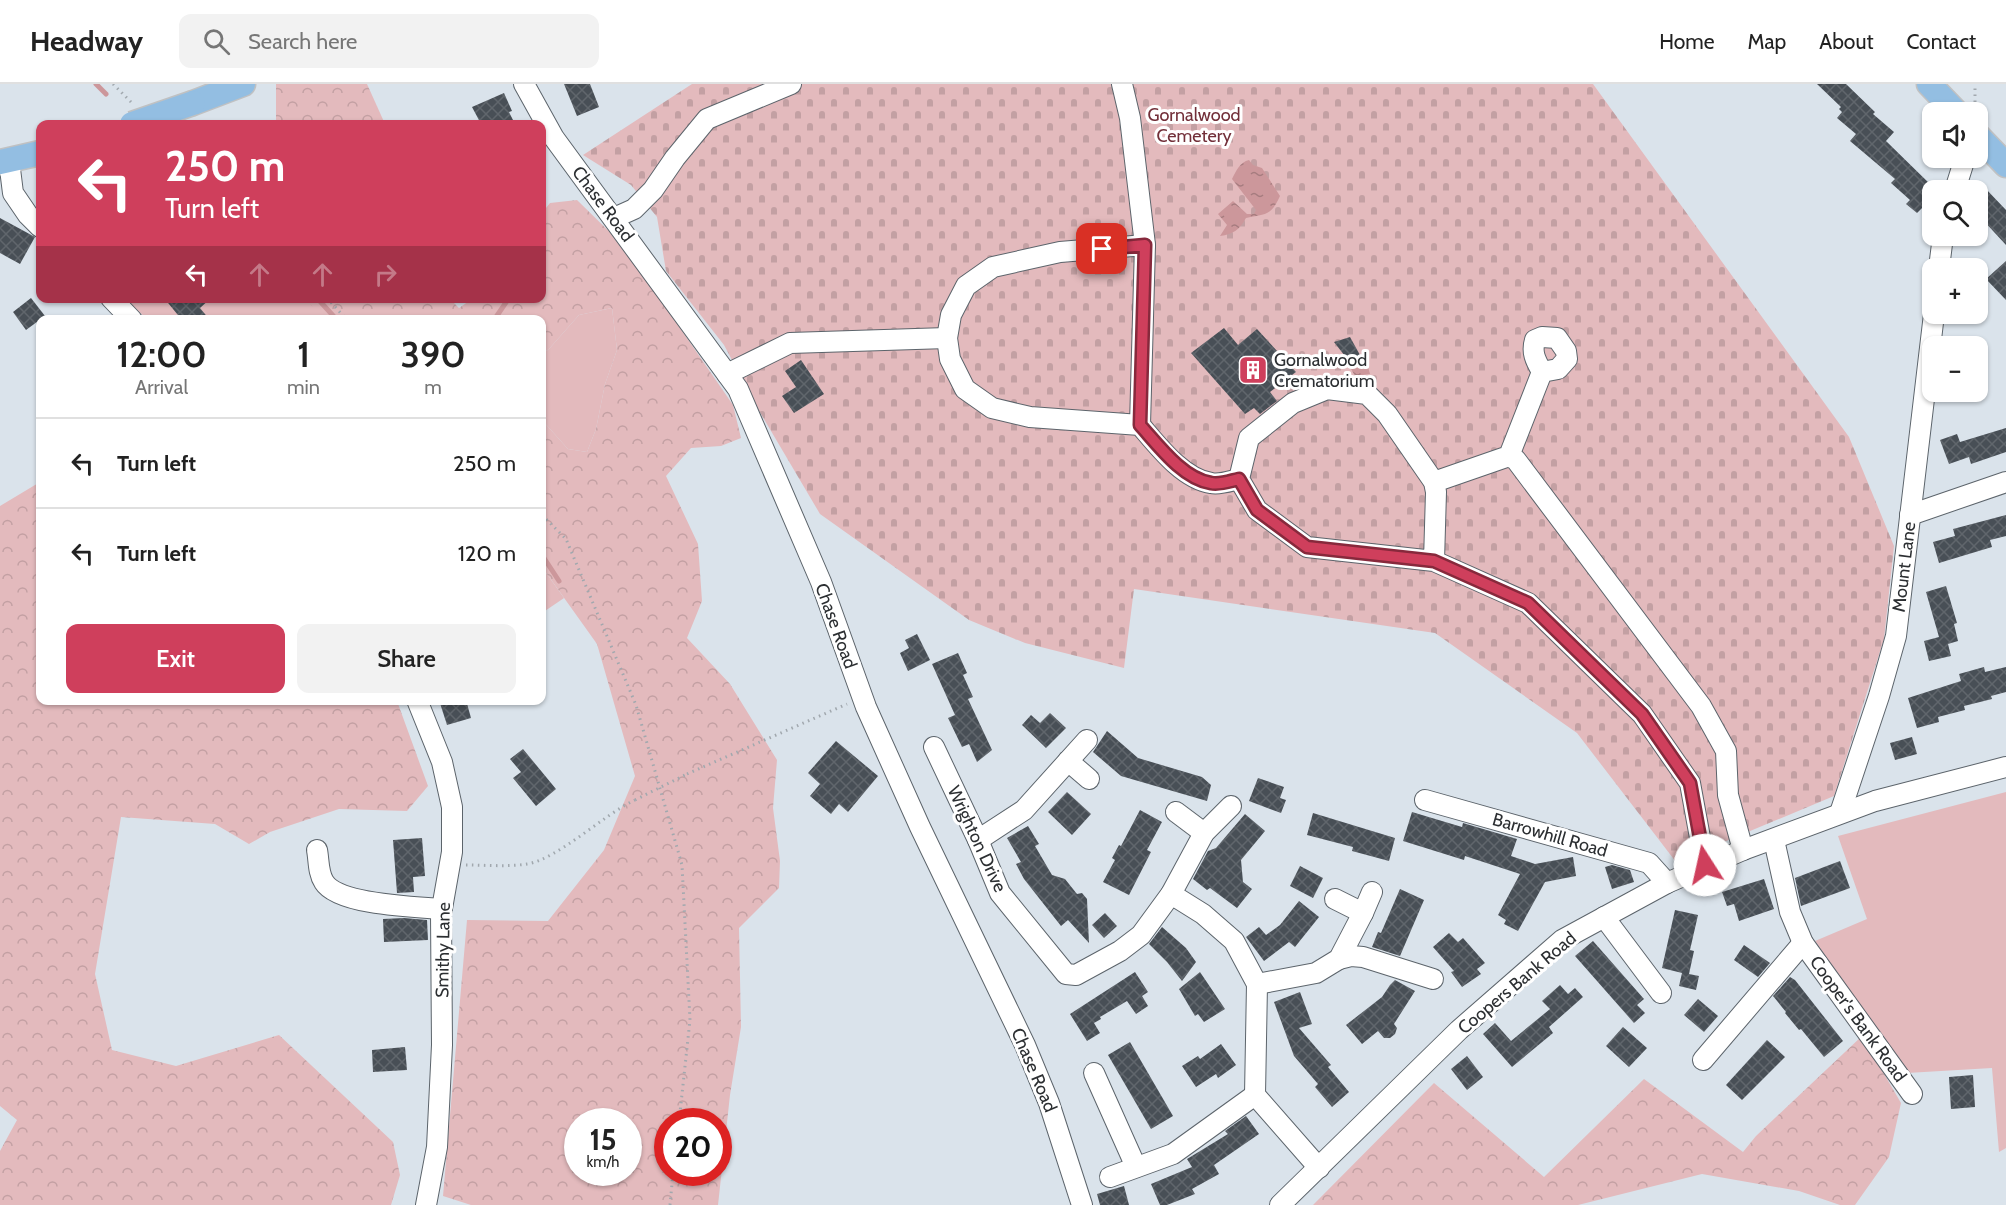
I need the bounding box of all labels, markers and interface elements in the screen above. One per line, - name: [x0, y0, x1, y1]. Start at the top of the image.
- search box: [179, 14, 599, 68]
- text: Headway: [30, 24, 143, 58]
- icon: search: [200, 25, 233, 58]
- text: Search here: [248, 28, 357, 55]
- text: Home: [1659, 29, 1715, 54]
- text: Map: [1748, 29, 1786, 54]
- text: About: [1819, 29, 1873, 54]
- text: Contact: [1906, 29, 1976, 54]
- map controls: [1922, 102, 1988, 402]
- button: sound: [1922, 102, 1988, 168]
- park label: Gornalwood Cemetery: [1147, 104, 1241, 147]
- text: 250 m: [165, 140, 285, 192]
- icon: left: [66, 144, 144, 222]
- street label: Chase Road: [567, 162, 639, 246]
- button: search: [1922, 180, 1988, 246]
- text: Turn left: [165, 192, 259, 225]
- pin: [1076, 223, 1127, 274]
- icon: arrive: [1085, 232, 1118, 265]
- icon: left: [180, 258, 213, 291]
- icon: ahead: [243, 258, 276, 291]
- icon: ahead: [306, 258, 339, 291]
- icon: right: [369, 258, 402, 291]
- button: +: [1922, 258, 1988, 324]
- text: 12:00: [116, 332, 207, 376]
- text: 1: [297, 332, 310, 376]
- text: 390: [400, 332, 466, 376]
- button: −: [1922, 336, 1988, 402]
- place label: Gornalwood Crematorium: [1274, 349, 1375, 392]
- building icon: Gornalwood Crematorium: [1237, 354, 1269, 386]
- text: Arrival: [135, 375, 188, 399]
- text: min: [287, 375, 320, 399]
- text: m: [424, 375, 442, 399]
- icon: left: [66, 447, 99, 480]
- text: Turn left: [117, 450, 196, 477]
- text: 250 m: [453, 450, 516, 477]
- street label: Mount Lane: [1888, 521, 1920, 613]
- icon: left: [66, 537, 99, 570]
- text: Turn left: [117, 540, 196, 567]
- text: 120 m: [458, 540, 516, 567]
- street label: Chase Road: [810, 580, 862, 672]
- button: Exit: [66, 624, 285, 693]
- button: Share: [297, 624, 516, 693]
- street label: Wrighton Drive: [943, 782, 1011, 896]
- street label: Barrowhill Road: [1490, 808, 1610, 862]
- position arrow: [1673, 833, 1737, 897]
- street label: Smithy Lane: [431, 902, 455, 998]
- street label: Coopers Bank Road: [1453, 927, 1581, 1039]
- street label: Cooper's Bank Road: [1805, 952, 1911, 1086]
- street label: Chase Road: [1006, 1025, 1062, 1115]
- speed limit sign: 20: [654, 1108, 732, 1186]
- text: 15: [589, 1121, 617, 1158]
- text: km/h: [587, 1153, 619, 1171]

